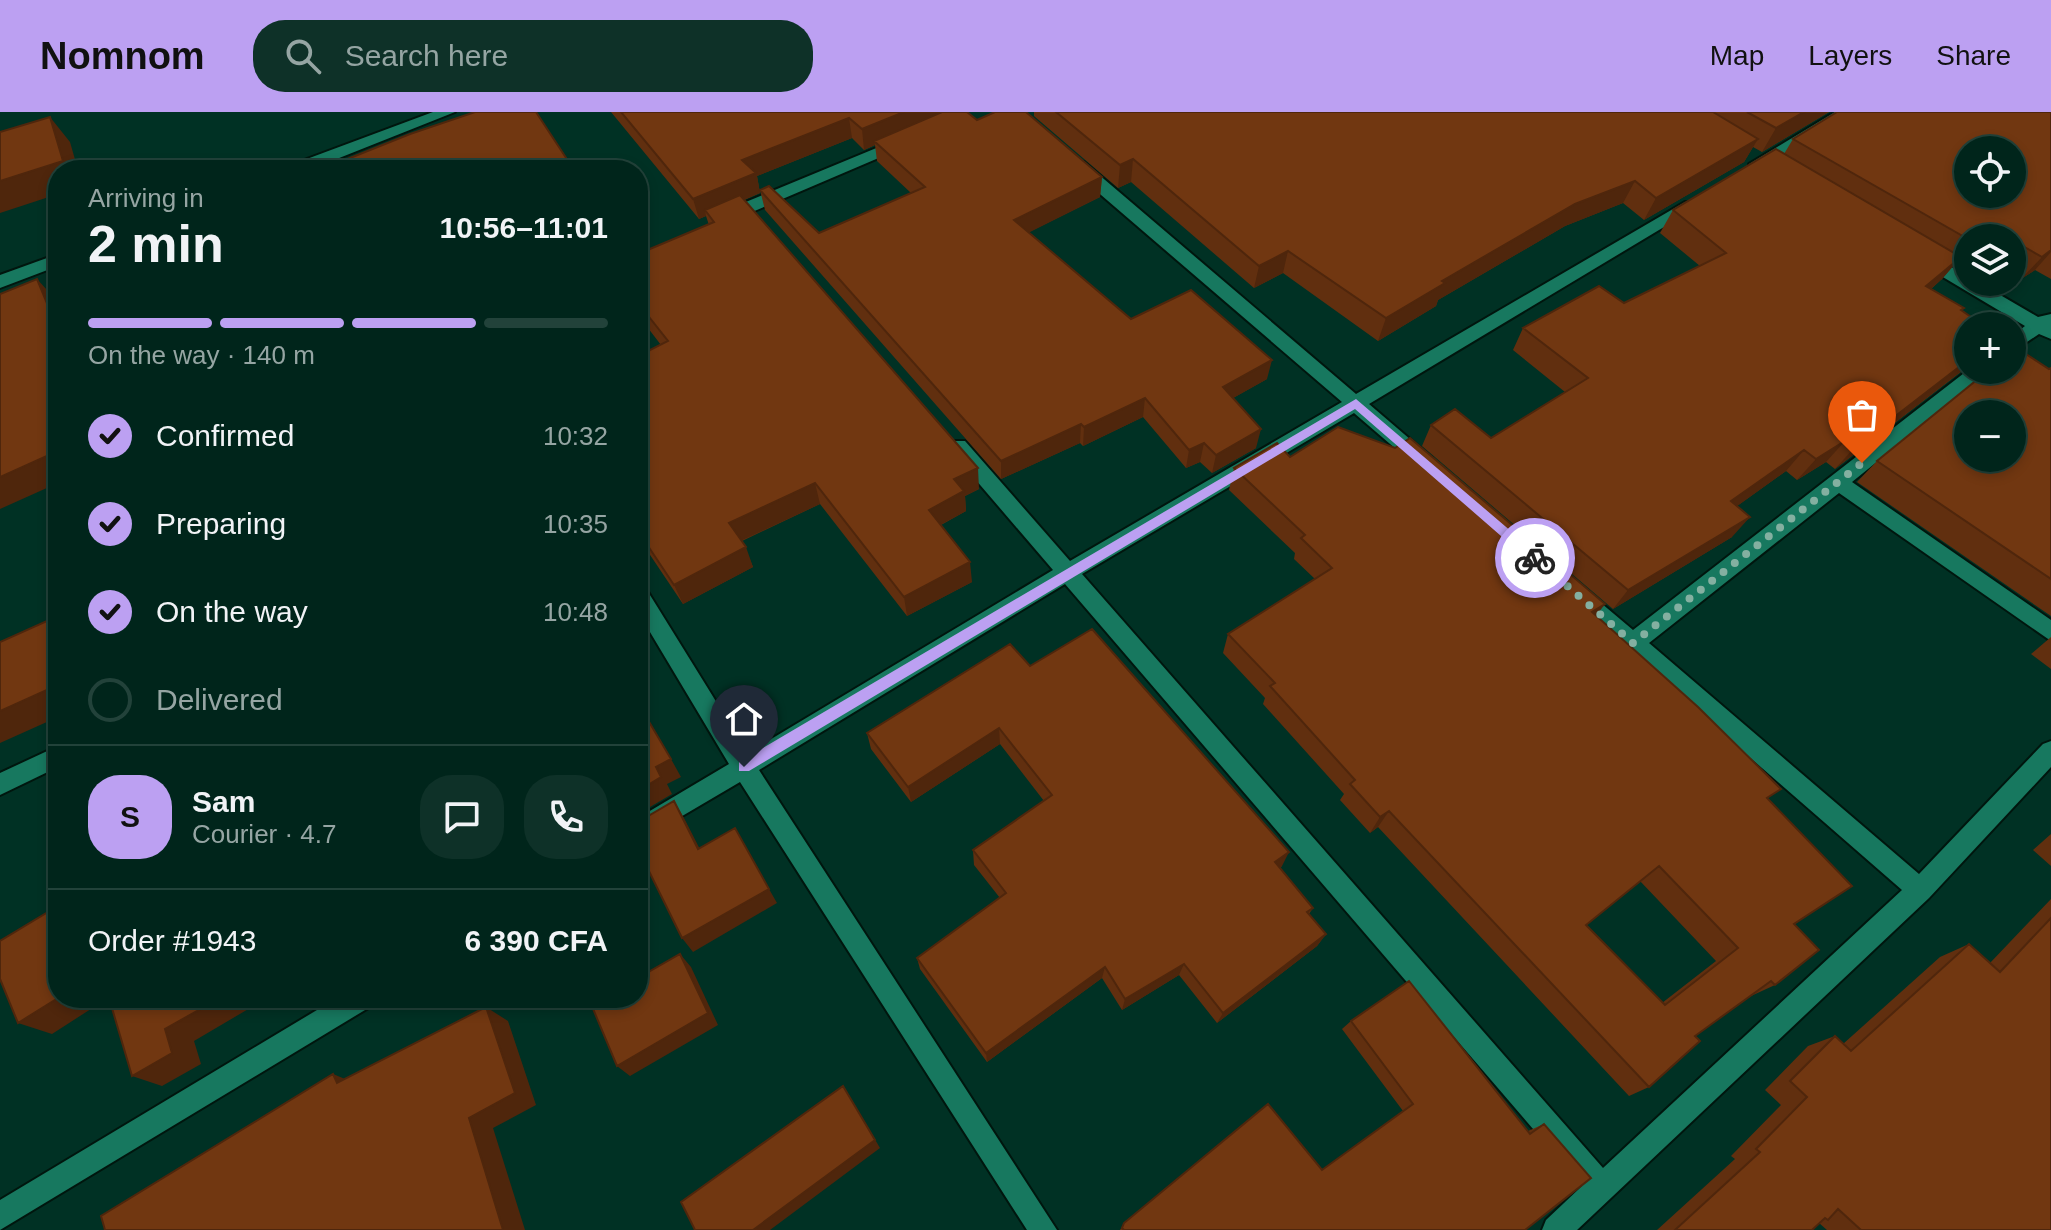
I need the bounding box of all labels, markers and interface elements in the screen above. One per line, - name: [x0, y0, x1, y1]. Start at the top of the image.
- search box: [253, 20, 813, 92]
- icon: search: [281, 34, 325, 78]
- text: Nomnom: [40, 35, 205, 77]
- text: Search here: [345, 39, 508, 72]
- text: Map: [1710, 40, 1764, 71]
- text: Layers: [1808, 40, 1892, 71]
- text: Share: [1936, 40, 2011, 71]
- map controls: [1954, 136, 2026, 472]
- button: locate: [1954, 136, 2026, 208]
- text: Arriving in: [88, 183, 204, 213]
- text: 10:56–11:01: [440, 211, 608, 244]
- text: 2 min: [88, 215, 224, 273]
- button: layers: [1954, 224, 2026, 296]
- button: +: [1954, 312, 2026, 384]
- text: On the way · 140 m: [88, 340, 315, 370]
- pin: [1828, 381, 1896, 463]
- icon: bag: [1840, 393, 1884, 437]
- button: −: [1954, 400, 2026, 472]
- icon: check: [88, 414, 132, 458]
- text: Confirmed: [156, 419, 294, 452]
- text: 10:32: [543, 421, 608, 451]
- icon: check: [88, 502, 132, 546]
- text: Preparing: [156, 507, 286, 540]
- text: 10:35: [543, 509, 608, 539]
- courier: [1495, 518, 1575, 598]
- icon: bike: [1513, 536, 1557, 580]
- icon: check: [88, 590, 132, 634]
- text: On the way: [156, 595, 308, 628]
- text: 10:48: [543, 597, 608, 627]
- text: Delivered: [156, 683, 283, 716]
- pin: [710, 685, 778, 767]
- icon: home: [722, 697, 766, 741]
- button: chat: [420, 775, 504, 859]
- button: phone: [524, 775, 608, 859]
- text: Sam: [192, 785, 255, 818]
- text: S: [120, 800, 140, 833]
- text: Courier · 4.7: [192, 819, 337, 849]
- text: Order #1943: [88, 924, 256, 957]
- text: 6 390 CFA: [465, 924, 608, 957]

